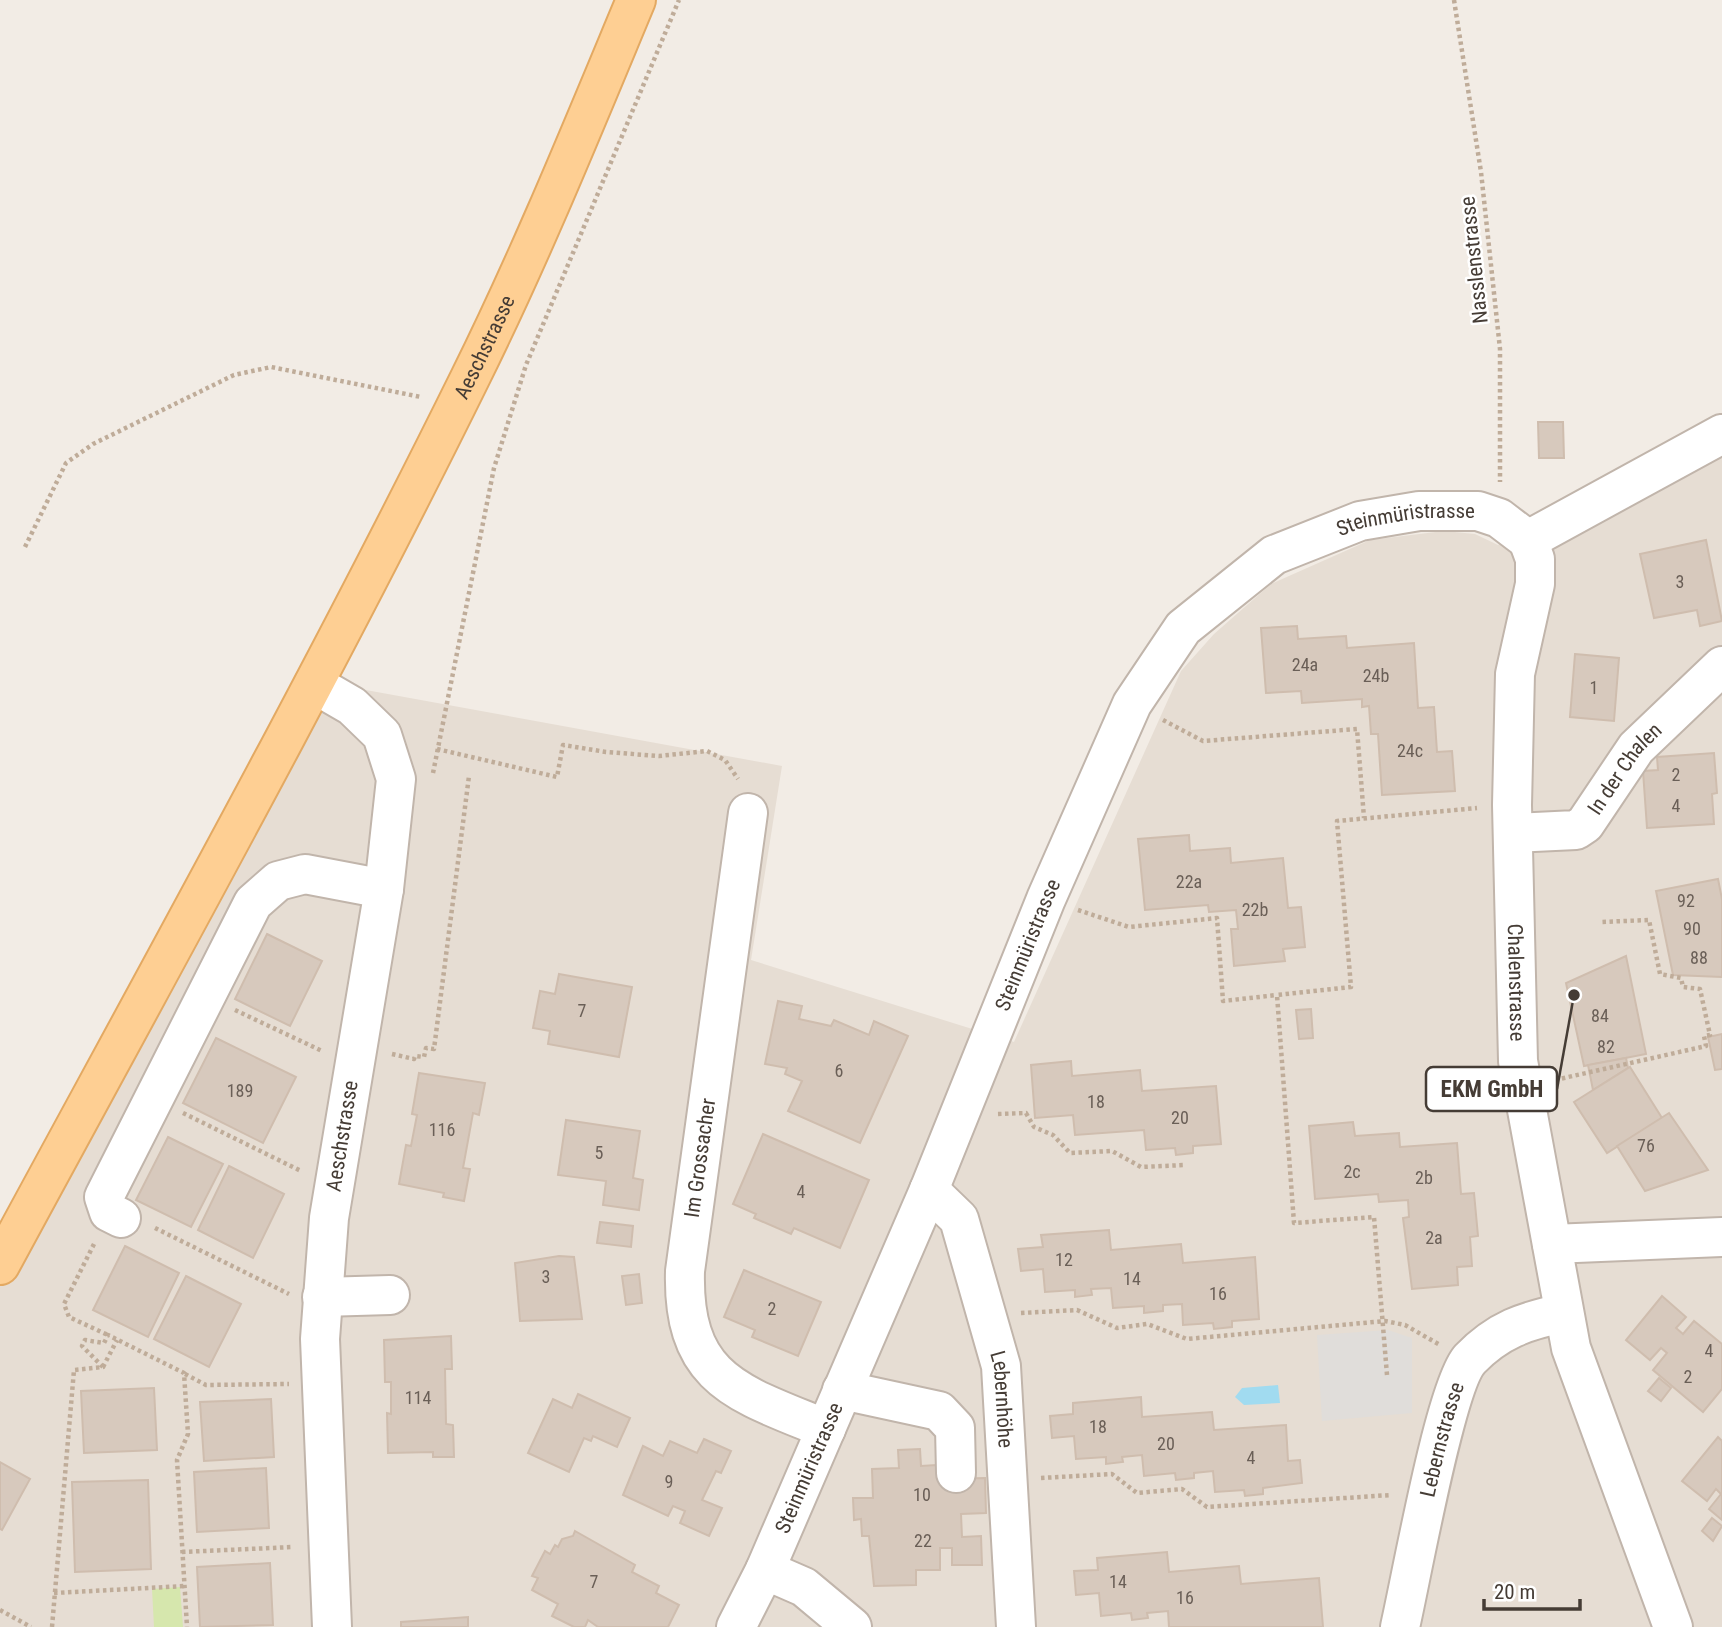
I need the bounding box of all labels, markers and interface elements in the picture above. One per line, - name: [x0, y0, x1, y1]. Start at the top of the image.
- street label: Nasslenstrasse: [1455, 195, 1493, 325]
- street label: Aeschstrasse: [449, 291, 520, 403]
- street label: Steinmüristrasse: [1333, 498, 1475, 541]
- house number: 3: [1676, 571, 1684, 592]
- house number: 24a: [1292, 654, 1318, 675]
- house number: 24b: [1363, 665, 1389, 686]
- house number: 1: [1590, 677, 1598, 698]
- street label: In der Chalen: [1583, 718, 1667, 819]
- house number: 24c: [1397, 740, 1423, 761]
- house number: 2: [1672, 764, 1681, 785]
- house number: 4: [1672, 795, 1681, 816]
- house number: 22a: [1176, 871, 1202, 892]
- street label: Steinmüristrasse: [990, 875, 1065, 1014]
- house number: 92: [1677, 890, 1695, 911]
- house number: 22b: [1242, 899, 1268, 920]
- house number: 90: [1683, 918, 1701, 939]
- street label: Chalenstrasse: [1503, 923, 1530, 1042]
- house number: 88: [1690, 947, 1708, 968]
- house number: 7: [578, 1000, 587, 1021]
- house number: 84: [1591, 1005, 1609, 1026]
- house number: 82: [1597, 1036, 1615, 1057]
- house number: 6: [835, 1060, 843, 1081]
- callout: EKM GmbH: [1426, 1067, 1557, 1111]
- text: EKM GmbH: [1441, 1076, 1543, 1103]
- street label: Aeschstrasse: [321, 1079, 363, 1193]
- house number: 189: [227, 1080, 253, 1101]
- house number: 18: [1087, 1091, 1105, 1112]
- street label: Im Grossacher: [680, 1097, 720, 1219]
- house number: 20: [1171, 1107, 1189, 1128]
- house number: 116: [429, 1119, 455, 1140]
- house number: 76: [1637, 1135, 1655, 1156]
- house number: 5: [595, 1142, 604, 1163]
- house number: 2c: [1343, 1161, 1361, 1182]
- house number: 2b: [1415, 1167, 1433, 1188]
- house number: 4: [797, 1181, 806, 1202]
- house number: 2a: [1425, 1227, 1443, 1248]
- house number: 12: [1055, 1249, 1073, 1270]
- house number: 3: [542, 1266, 550, 1287]
- house number: 14: [1123, 1268, 1141, 1289]
- house number: 16: [1209, 1283, 1227, 1304]
- house number: 2: [768, 1298, 777, 1319]
- house number: 4: [1705, 1340, 1714, 1361]
- street label: Lebernhöhe: [985, 1348, 1018, 1449]
- house number: 2: [1684, 1366, 1693, 1387]
- street label: Lebernstrasse: [1416, 1379, 1469, 1499]
- house number: 114: [405, 1387, 431, 1408]
- street label: Steinmüristrasse: [770, 1399, 848, 1537]
- house number: 18: [1089, 1416, 1107, 1437]
- house number: 20: [1157, 1433, 1175, 1454]
- house number: 4: [1247, 1447, 1256, 1468]
- house number: 9: [665, 1471, 673, 1492]
- house number: 10: [913, 1484, 931, 1505]
- house number: 22: [914, 1530, 932, 1551]
- scale bar: [1484, 1568, 1580, 1612]
- house number: 7: [590, 1571, 599, 1592]
- house number: 14: [1109, 1571, 1127, 1592]
- text: 20 m: [1494, 1580, 1535, 1604]
- house number: 16: [1176, 1587, 1194, 1608]

